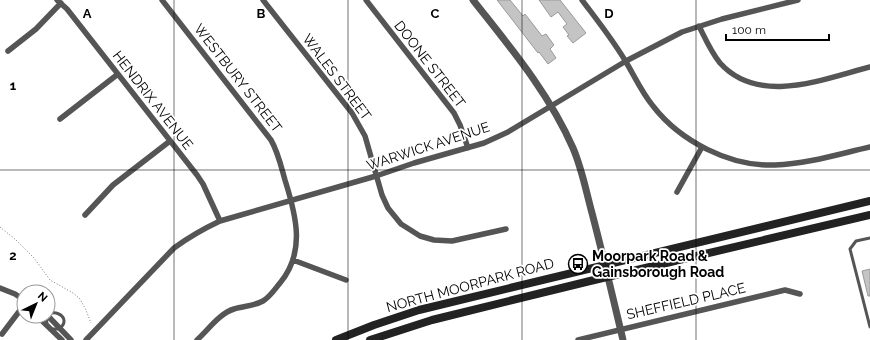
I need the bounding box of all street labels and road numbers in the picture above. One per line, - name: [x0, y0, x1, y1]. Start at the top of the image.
- street label: DOONE STREET: [391, 17, 469, 111]
- street label: WESTBURY STREET: [191, 21, 285, 136]
- street label: WALES STREET: [299, 31, 375, 124]
- street label: HENDRIX AVENUE: [110, 48, 196, 152]
- street label: WARWICK AVENUE: [364, 119, 492, 173]
- street label: NORTH MOORPARK ROAD: [384, 255, 556, 315]
- street label: SHEFFIELD PLACE: [625, 280, 747, 322]

